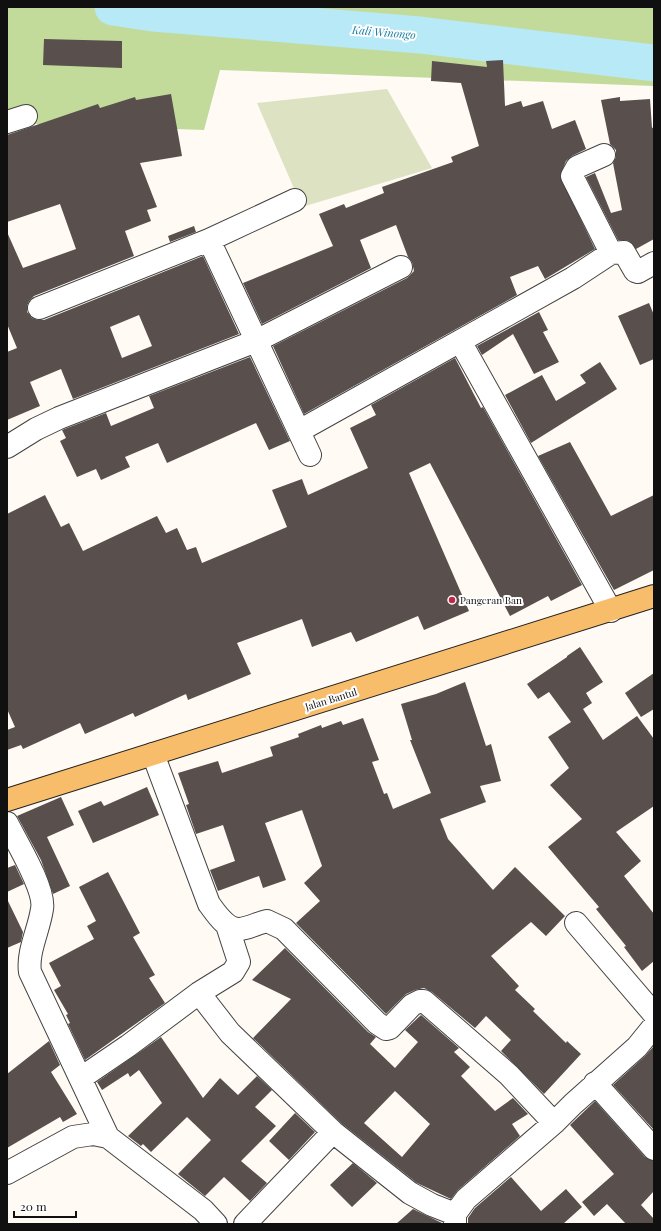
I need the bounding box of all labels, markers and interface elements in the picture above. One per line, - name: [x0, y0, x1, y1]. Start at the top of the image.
- water label: Kali Winongo: [351, 22, 416, 42]
- place label: Pangeran Ban: [460, 593, 522, 607]
- marker: Pangeran Ban: [447, 595, 457, 605]
- street label: Jalan Bantul: [302, 684, 359, 714]
- scale bar: [14, 1193, 76, 1219]
- text: 20 m: [20, 1198, 47, 1214]

